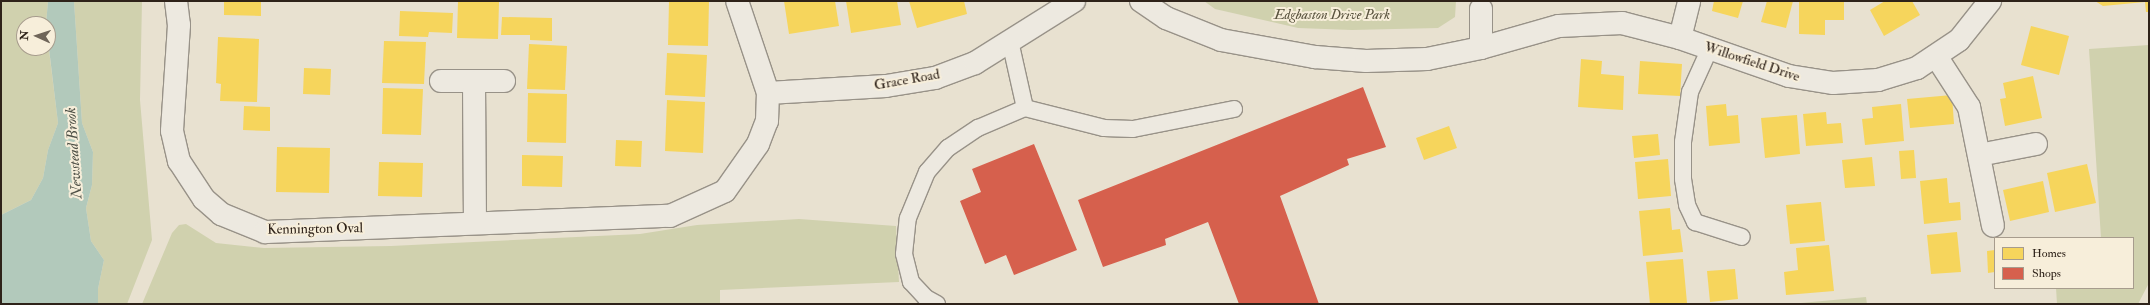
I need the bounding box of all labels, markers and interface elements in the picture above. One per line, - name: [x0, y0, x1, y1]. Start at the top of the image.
- park label: Edgbaston Drive Park: [1274, 7, 1390, 23]
- north arrow: [16, 16, 56, 56]
- text: N: [18, 30, 31, 41]
- street label: Willowfield Drive: [1702, 39, 1802, 85]
- street label: Grace Road: [873, 66, 941, 94]
- water label: Newstead Brook: [62, 107, 86, 199]
- street label: Kennington Oval: [267, 220, 363, 238]
- legend: [1994, 237, 2134, 289]
- text: Homes: [2032, 246, 2066, 261]
- text: Shops: [2032, 266, 2061, 281]

